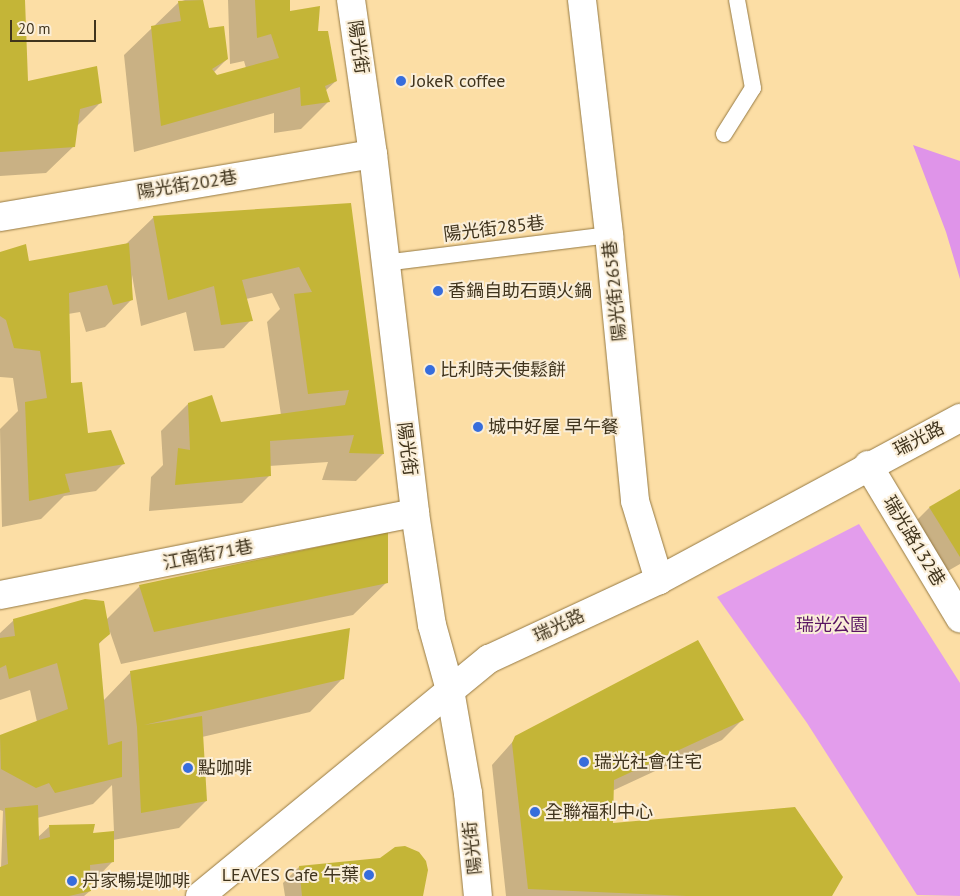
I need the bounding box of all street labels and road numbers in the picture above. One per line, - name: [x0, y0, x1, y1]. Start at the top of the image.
- street label: 陽光街: [344, 19, 372, 75]
- street label: 陽光街202巷: [135, 166, 239, 204]
- street label: 陽光街285巷: [442, 212, 546, 246]
- street label: 陽光街265巷: [599, 239, 631, 343]
- street label: 瑞光路: [890, 417, 948, 461]
- street label: 陽光街: [393, 421, 421, 477]
- street label: 瑞光路132巷: [879, 492, 949, 590]
- street label: 江南街71巷: [161, 536, 255, 574]
- street label: 瑞光路: [530, 605, 588, 647]
- street label: 陽光街: [459, 820, 487, 876]

